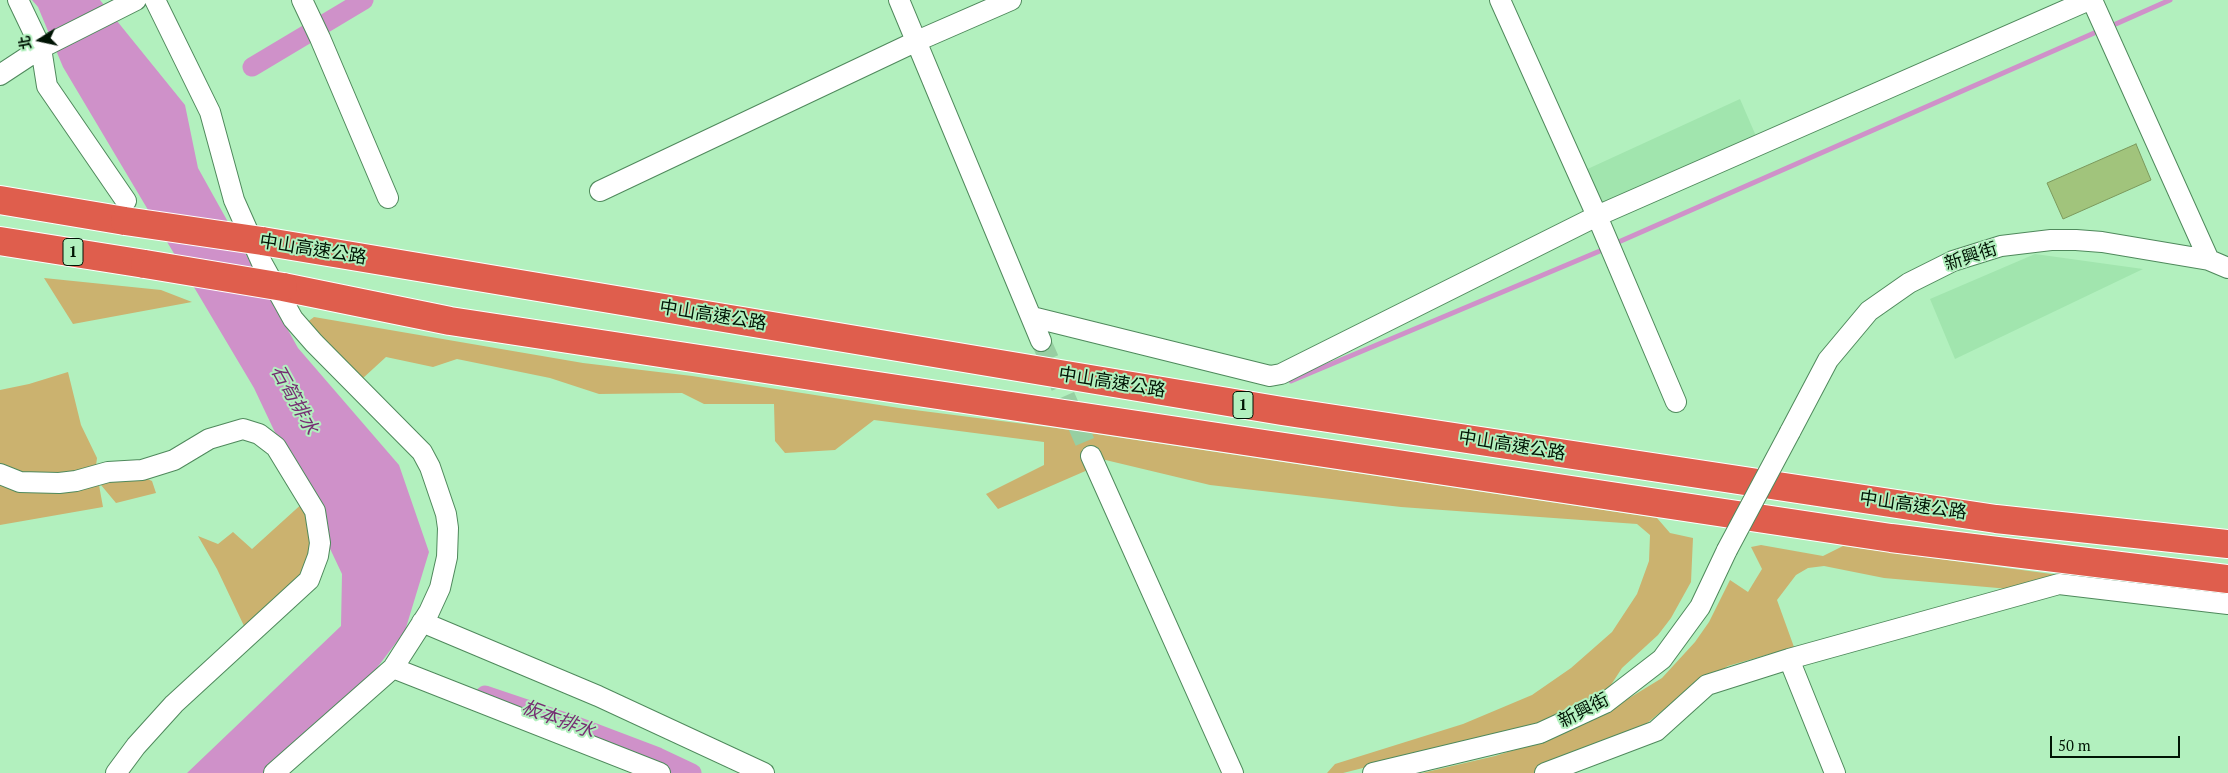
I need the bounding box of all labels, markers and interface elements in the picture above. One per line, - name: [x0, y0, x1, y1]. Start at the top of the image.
- north arrow: [15, 15, 65, 65]
- text: 北: [14, 34, 35, 51]
- street label: 中山高速公路: [258, 231, 368, 269]
- road number: 1: [63, 238, 83, 266]
- street label: 新興街: [1942, 238, 2000, 276]
- street label: 中山高速公路: [658, 297, 768, 335]
- water label: 石筍排水: [266, 361, 322, 439]
- street label: 中山高速公路: [1057, 364, 1167, 402]
- road number: 1: [1233, 392, 1253, 418]
- street label: 中山高速公路: [1457, 427, 1567, 465]
- street label: 中山高速公路: [1858, 488, 1968, 524]
- street label: 新興街: [1555, 689, 1613, 733]
- water label: 板本排水: [518, 696, 598, 744]
- scale bar: [2053, 726, 2183, 758]
- text: 50 m: [2058, 735, 2091, 755]

